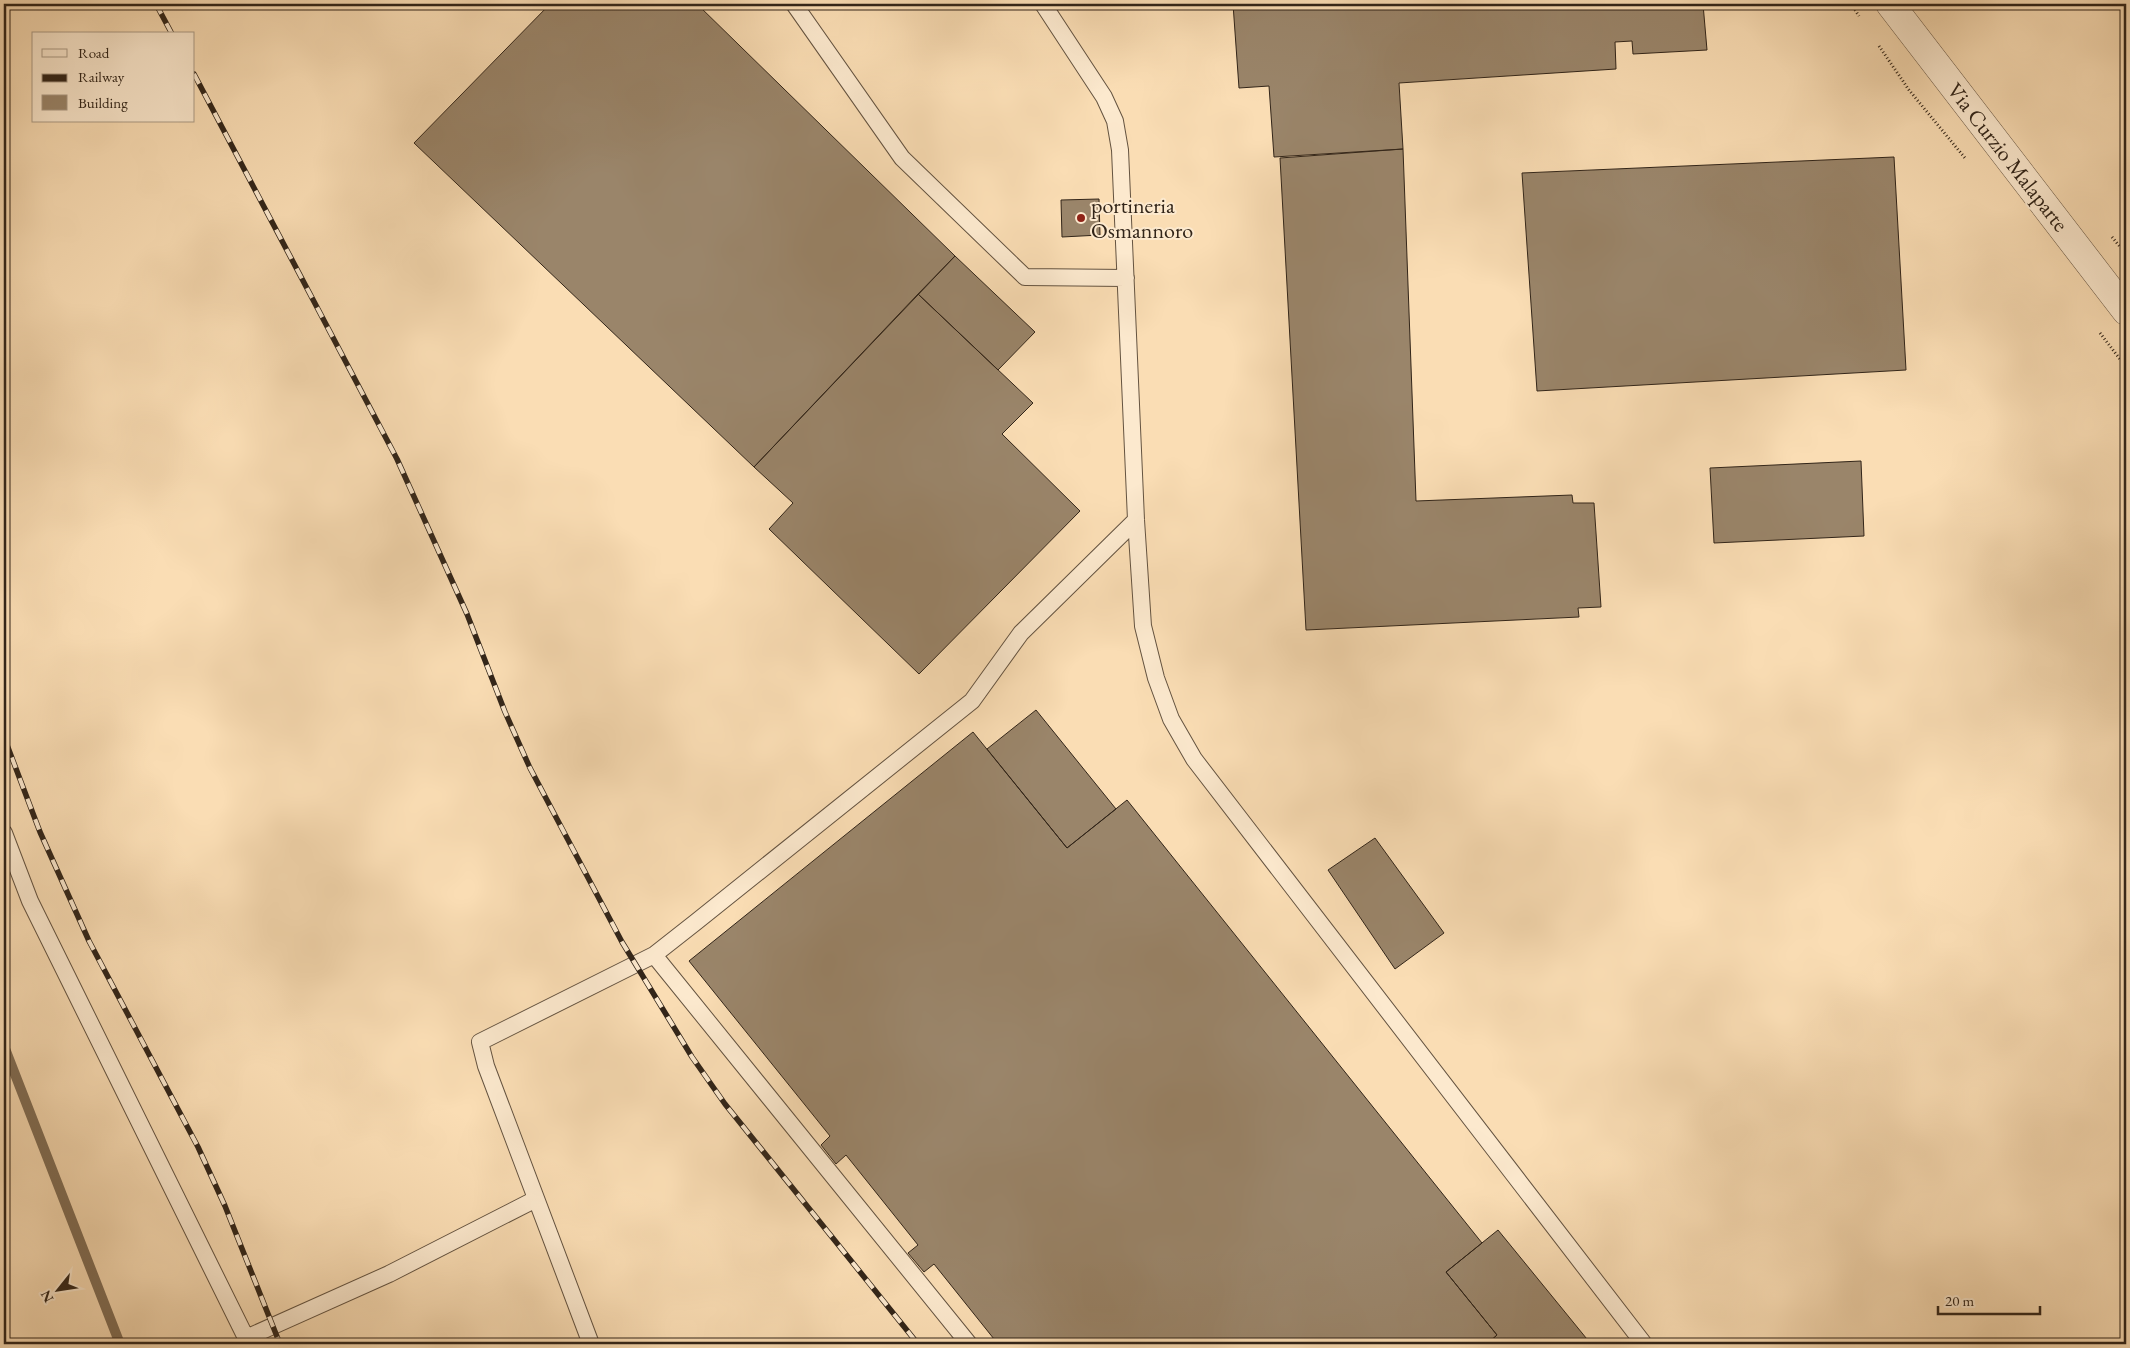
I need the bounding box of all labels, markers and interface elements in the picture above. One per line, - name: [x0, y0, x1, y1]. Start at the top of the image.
- legend: [32, 32, 195, 122]
- text: Road: [78, 43, 110, 62]
- text: Railway: [78, 67, 125, 86]
- street label: Via Curzio Malaparte: [1941, 77, 2075, 238]
- text: Building: [78, 93, 128, 112]
- place label: portineria Osmannoro: [1091, 191, 1193, 245]
- marker: portineria Osmannoro: [1075, 212, 1087, 224]
- north arrow: [32, 1266, 82, 1316]
- scale bar: [1938, 1283, 2040, 1315]
- text: N: [36, 1287, 57, 1306]
- text: 20 m: [1945, 1291, 1974, 1310]

